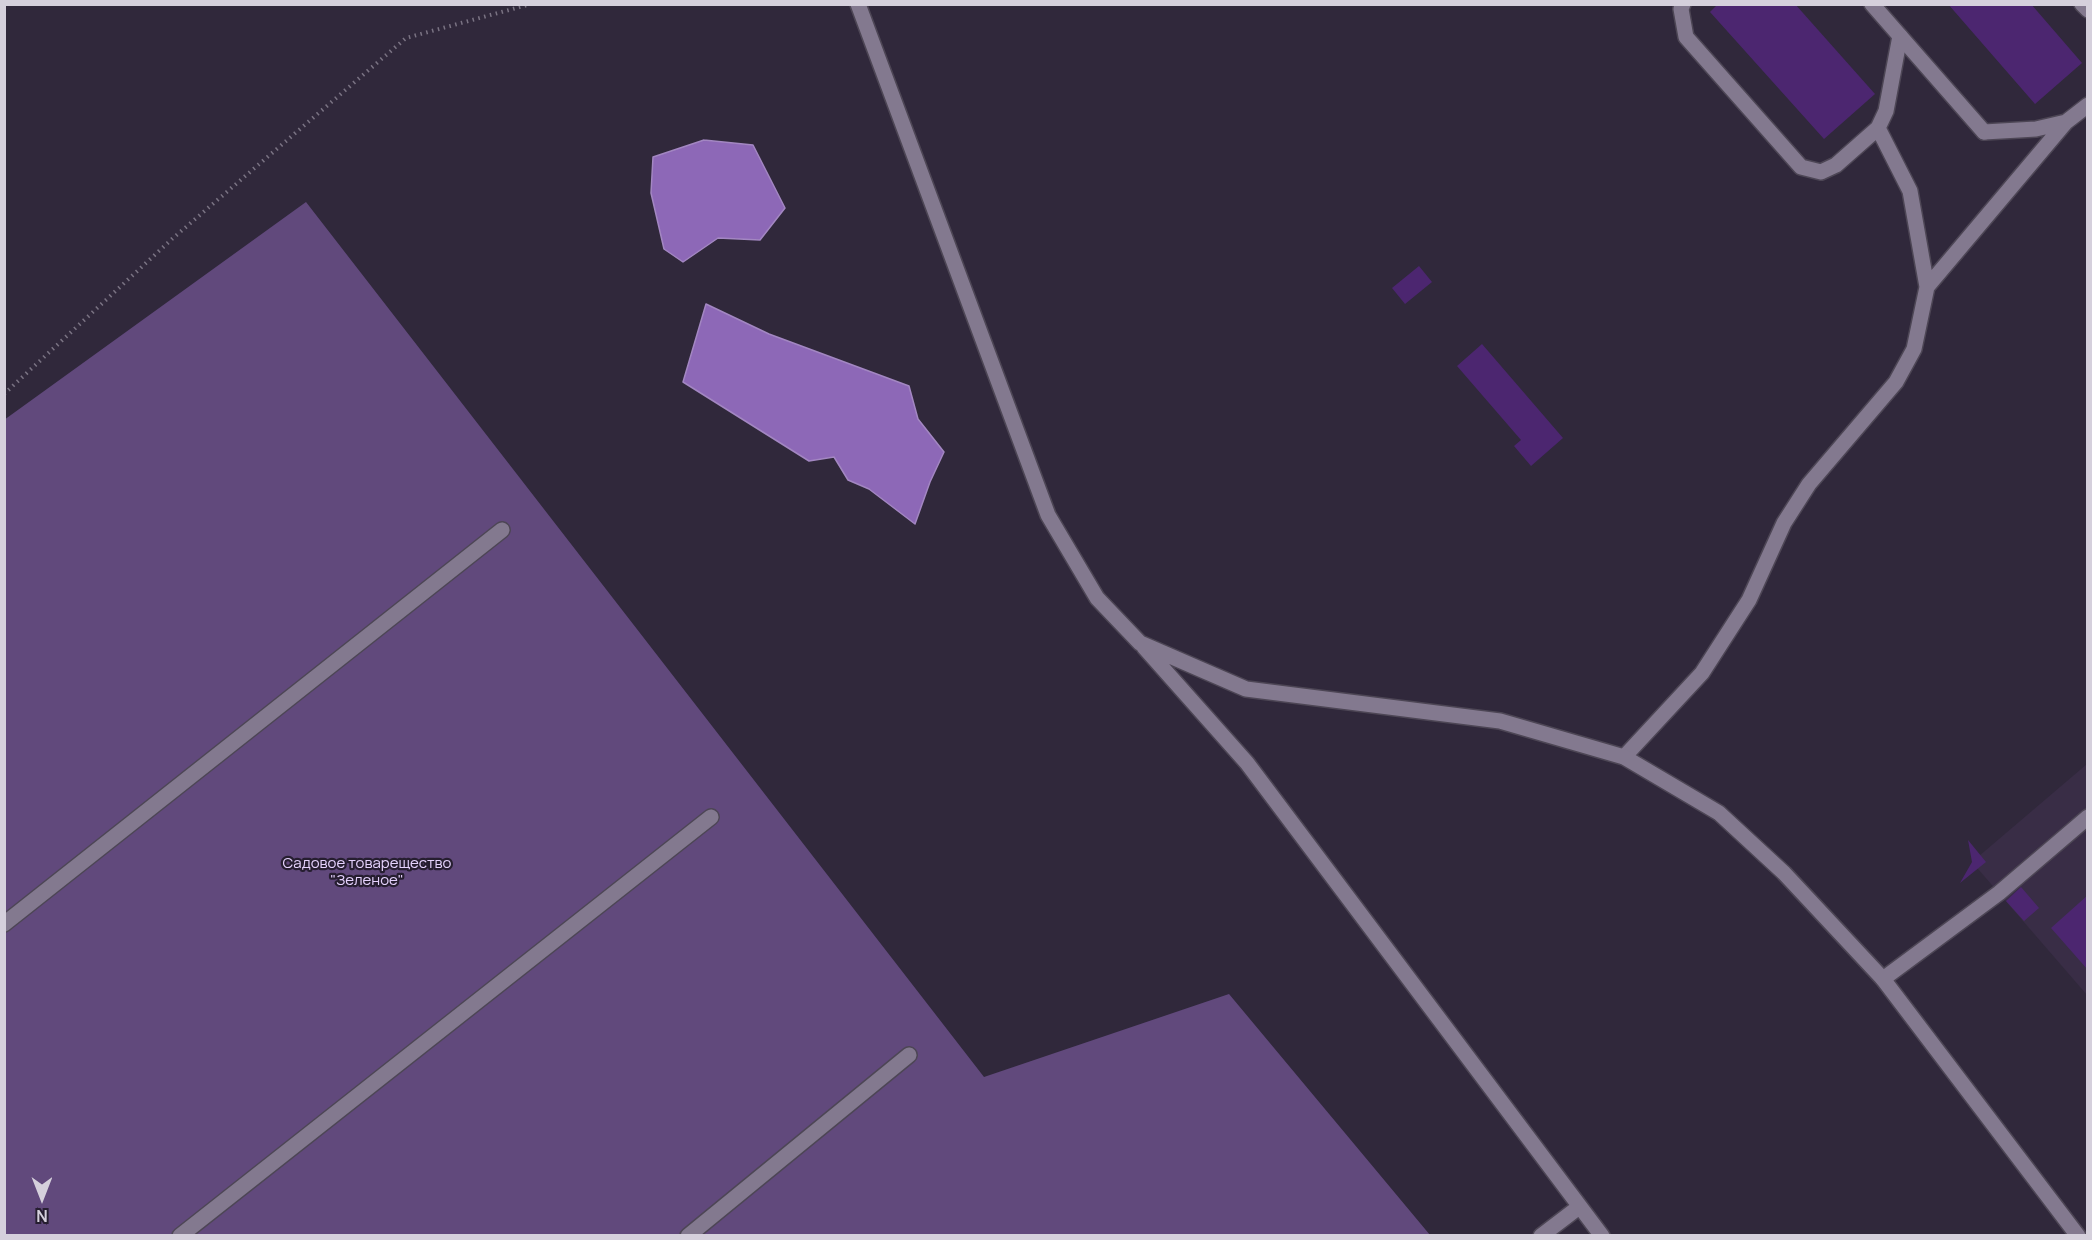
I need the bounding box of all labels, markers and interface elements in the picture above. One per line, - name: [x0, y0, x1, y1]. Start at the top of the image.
- park label: Садовое товарещество "Зеленое": [283, 855, 451, 890]
- north arrow: [12, 1168, 72, 1228]
- text: N: [36, 1205, 48, 1227]

